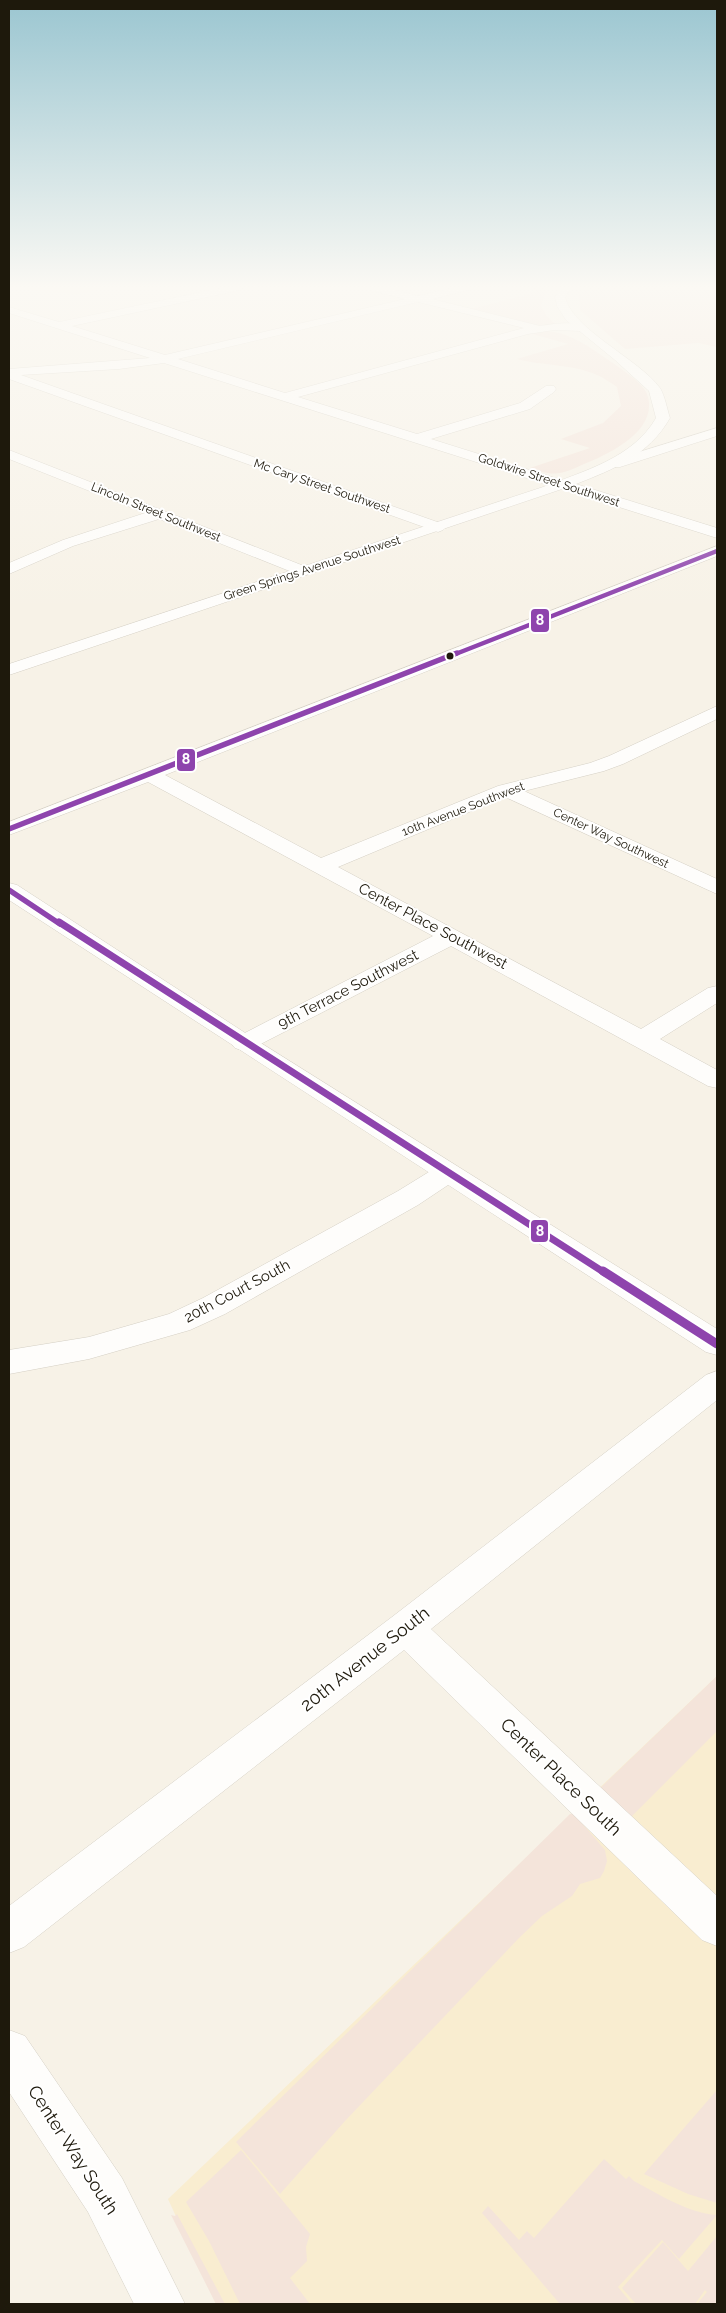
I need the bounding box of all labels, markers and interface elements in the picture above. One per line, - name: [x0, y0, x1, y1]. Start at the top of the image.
- street label: Goldwire Street Southwest: [476, 450, 622, 510]
- street label: Mc Cary Street Southwest: [252, 456, 392, 516]
- street label: Lincoln Street Southwest: [89, 480, 223, 544]
- street label: Green Springs Avenue Southwest: [222, 533, 402, 603]
- line badge: 8: [530, 608, 550, 633]
- text: 8: [536, 612, 544, 628]
- unlabelled marker: [445, 651, 455, 661]
- line badge: 8: [176, 748, 196, 772]
- text: 8: [182, 751, 190, 767]
- street label: 10th Avenue Southwest: [400, 779, 526, 839]
- street label: Center Way Southwest: [551, 805, 671, 871]
- street label: Center Place Southwest: [355, 879, 511, 973]
- street label: 9th Terrace Southwest: [275, 946, 421, 1032]
- line badge: 8: [530, 1219, 549, 1243]
- text: 8: [536, 1223, 544, 1239]
- street label: 20th Court South: [181, 1255, 293, 1327]
- street label: 20th Avenue South: [296, 1602, 433, 1715]
- street label: Center Place South: [497, 1714, 626, 1840]
- street label: Center Way South: [24, 2081, 123, 2218]

